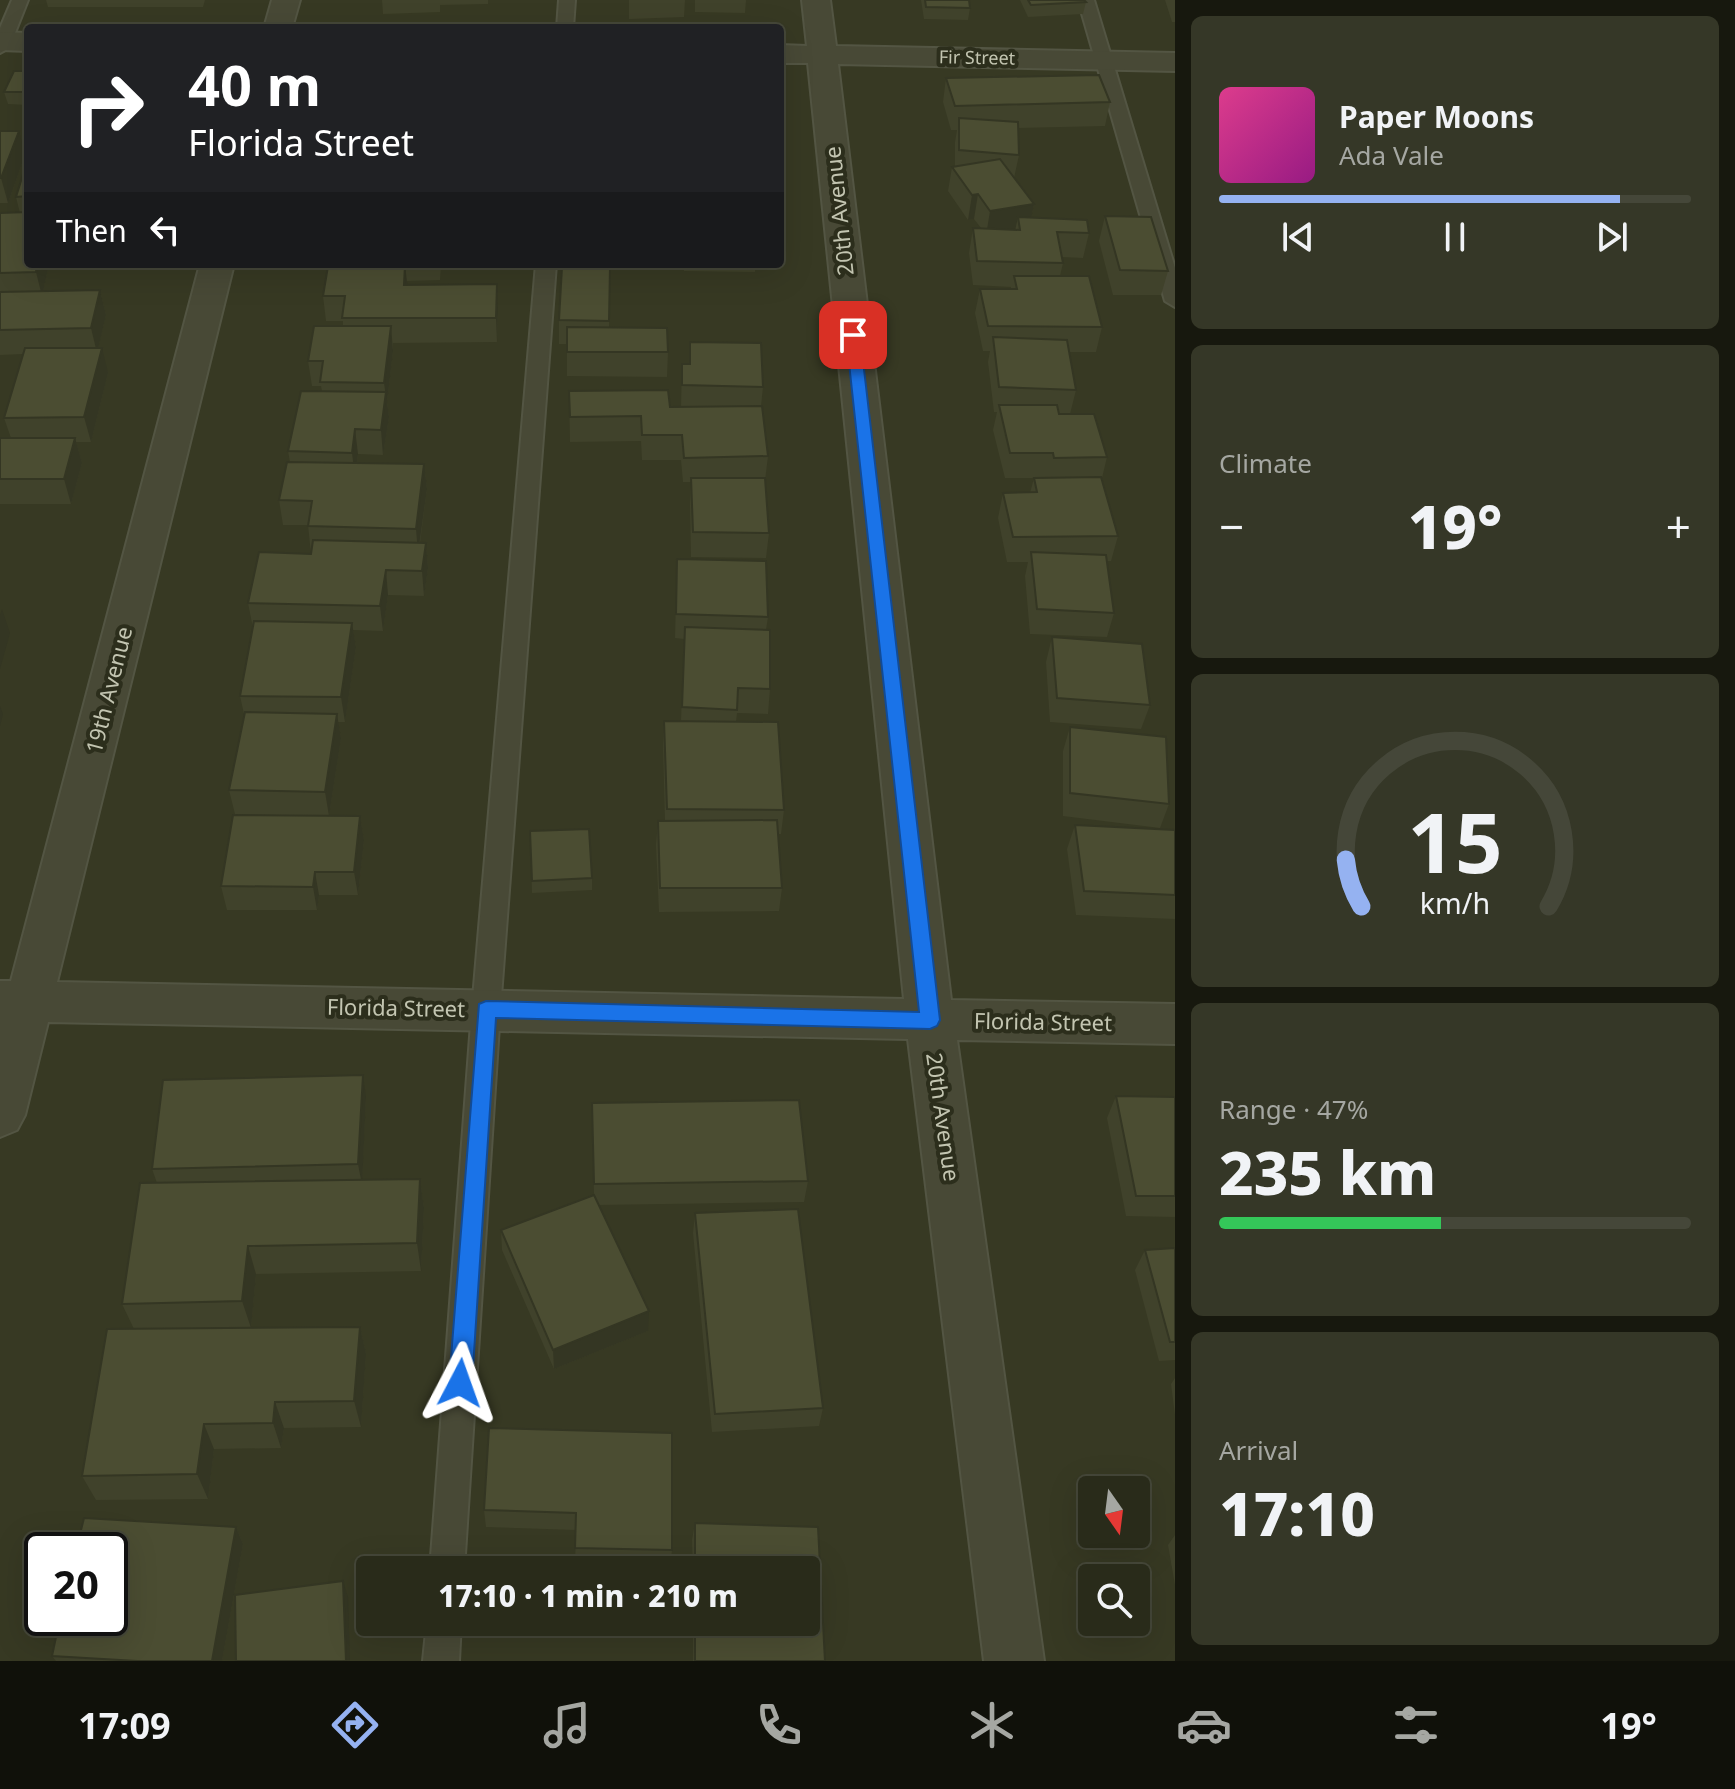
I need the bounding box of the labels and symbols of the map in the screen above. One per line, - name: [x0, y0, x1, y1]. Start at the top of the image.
- street label: Fir Street: [939, 44, 1016, 70]
- street label: 20th Avenue: [816, 145, 860, 277]
- pin: [819, 301, 887, 369]
- street label: 19th Avenue: [78, 623, 138, 756]
- street label: Florida Street: [327, 991, 465, 1023]
- street label: Florida Street: [974, 1005, 1112, 1037]
- street label: 20th Avenue: [920, 1051, 968, 1183]
- position arrow: [418, 1341, 502, 1425]
- north arrow: [1078, 1476, 1150, 1548]
- speed limit sign: 20: [24, 1532, 128, 1636]

